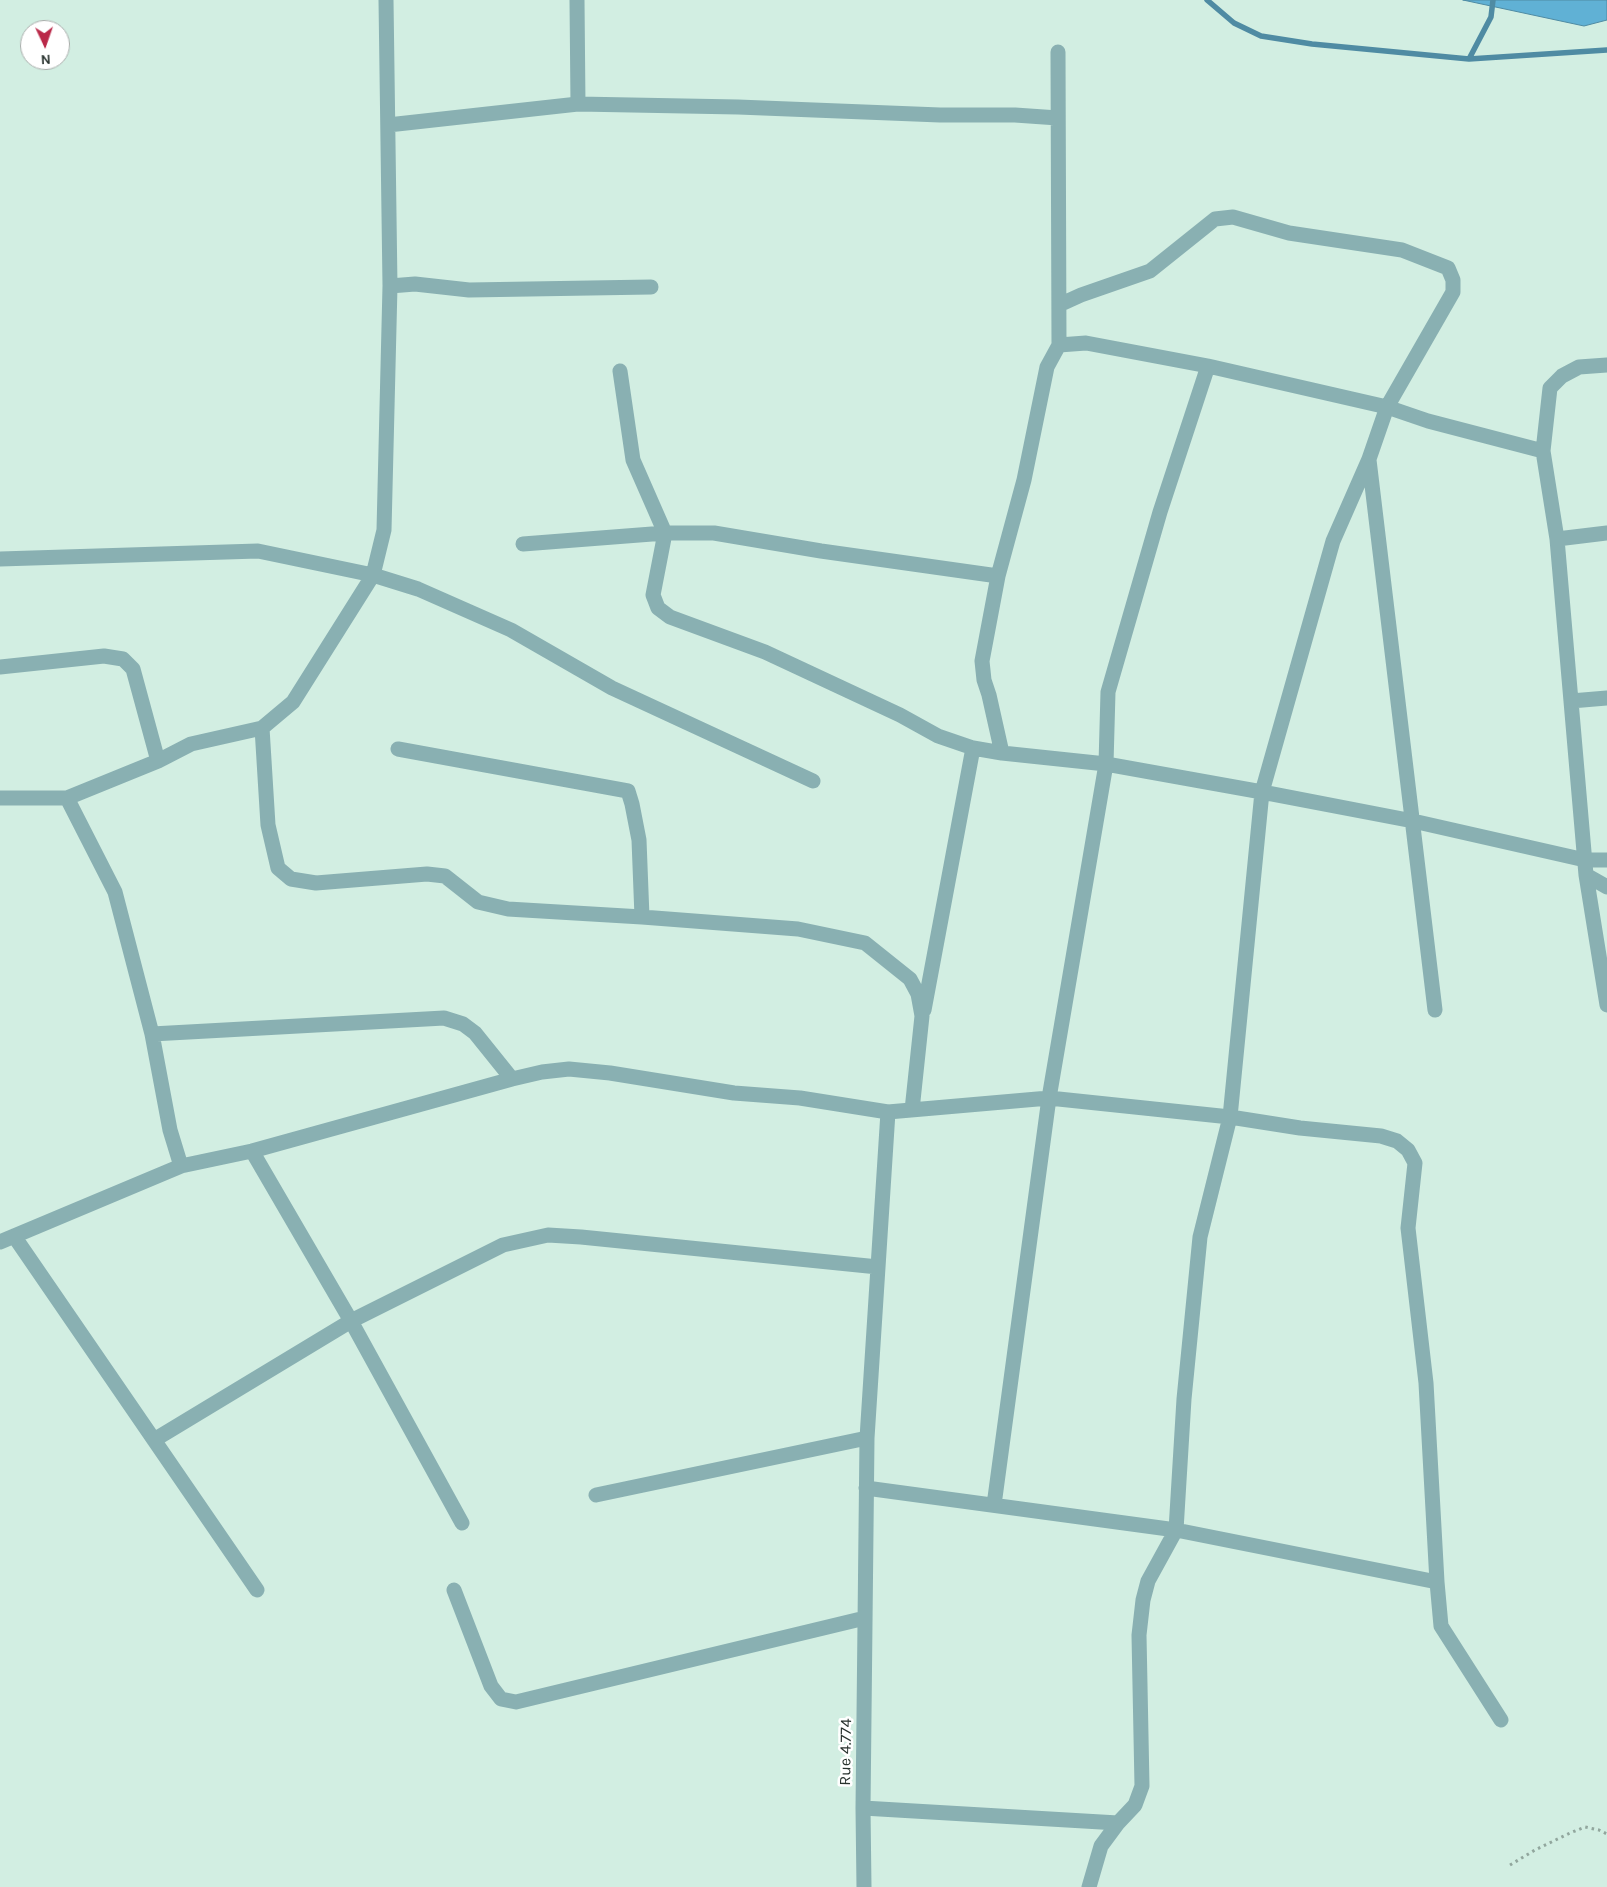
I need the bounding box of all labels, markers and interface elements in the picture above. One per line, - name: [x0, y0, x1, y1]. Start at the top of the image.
- north arrow: [20, 20, 70, 70]
- text: N: [40, 51, 51, 68]
- street label: Rue 4.774: [836, 1718, 856, 1786]

